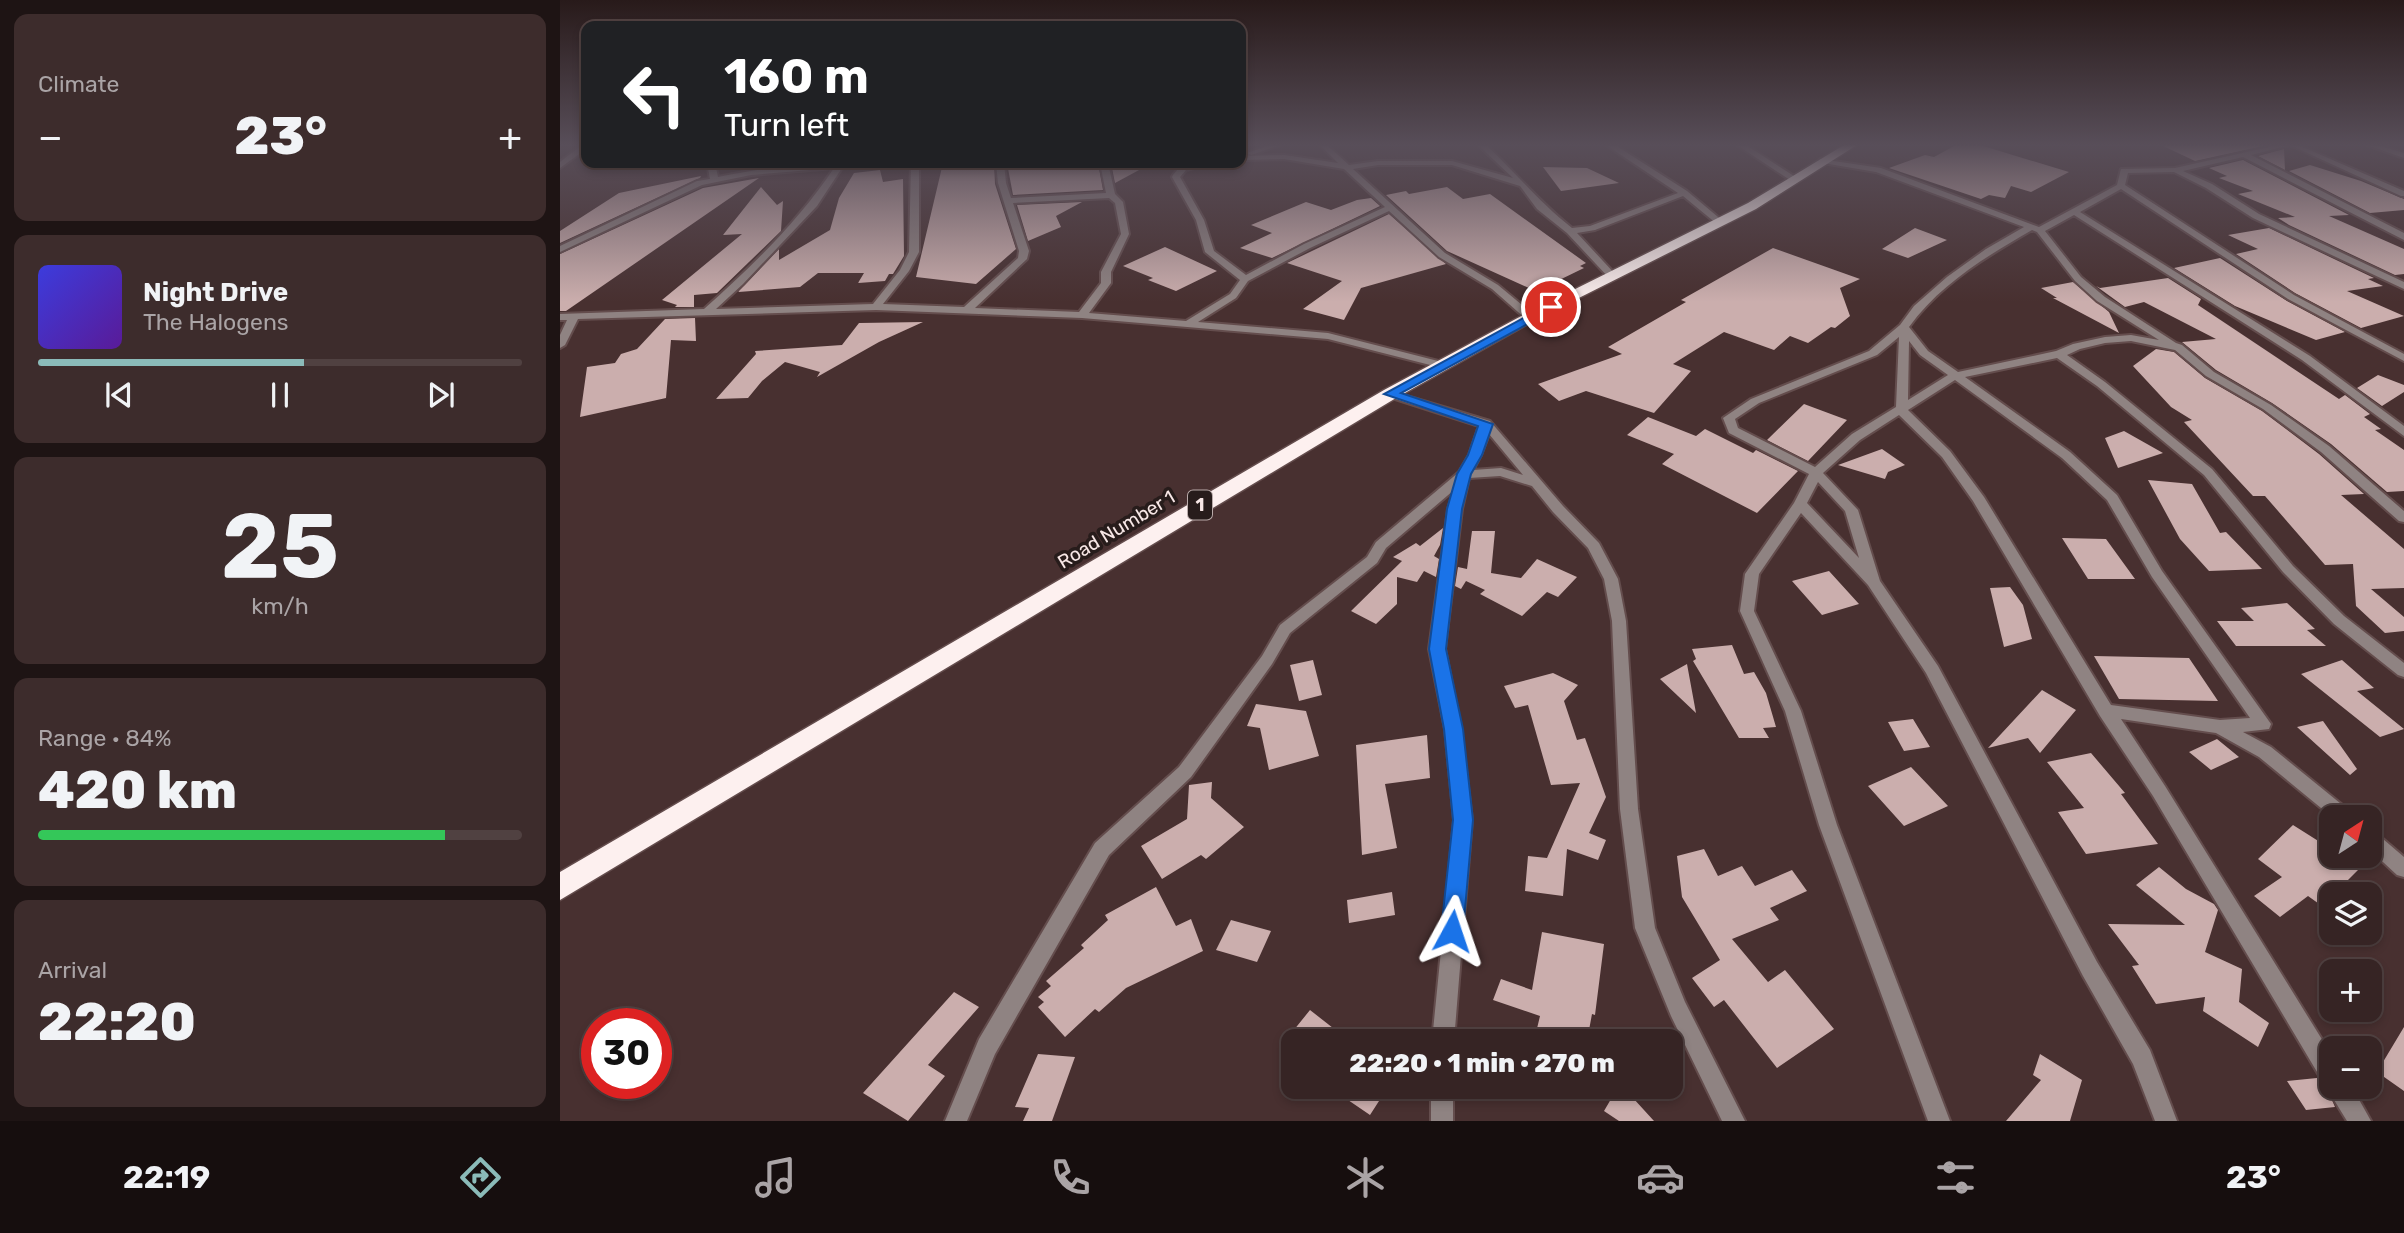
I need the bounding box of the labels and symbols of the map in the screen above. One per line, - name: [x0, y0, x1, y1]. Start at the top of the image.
- pin: [1521, 277, 1581, 337]
- street label: Road Number 1: [1053, 485, 1179, 573]
- road number: 1: [1188, 490, 1212, 520]
- north arrow: [2319, 805, 2382, 868]
- position arrow: [1415, 894, 1489, 968]
- speed limit sign: 30: [581, 1008, 672, 1099]

